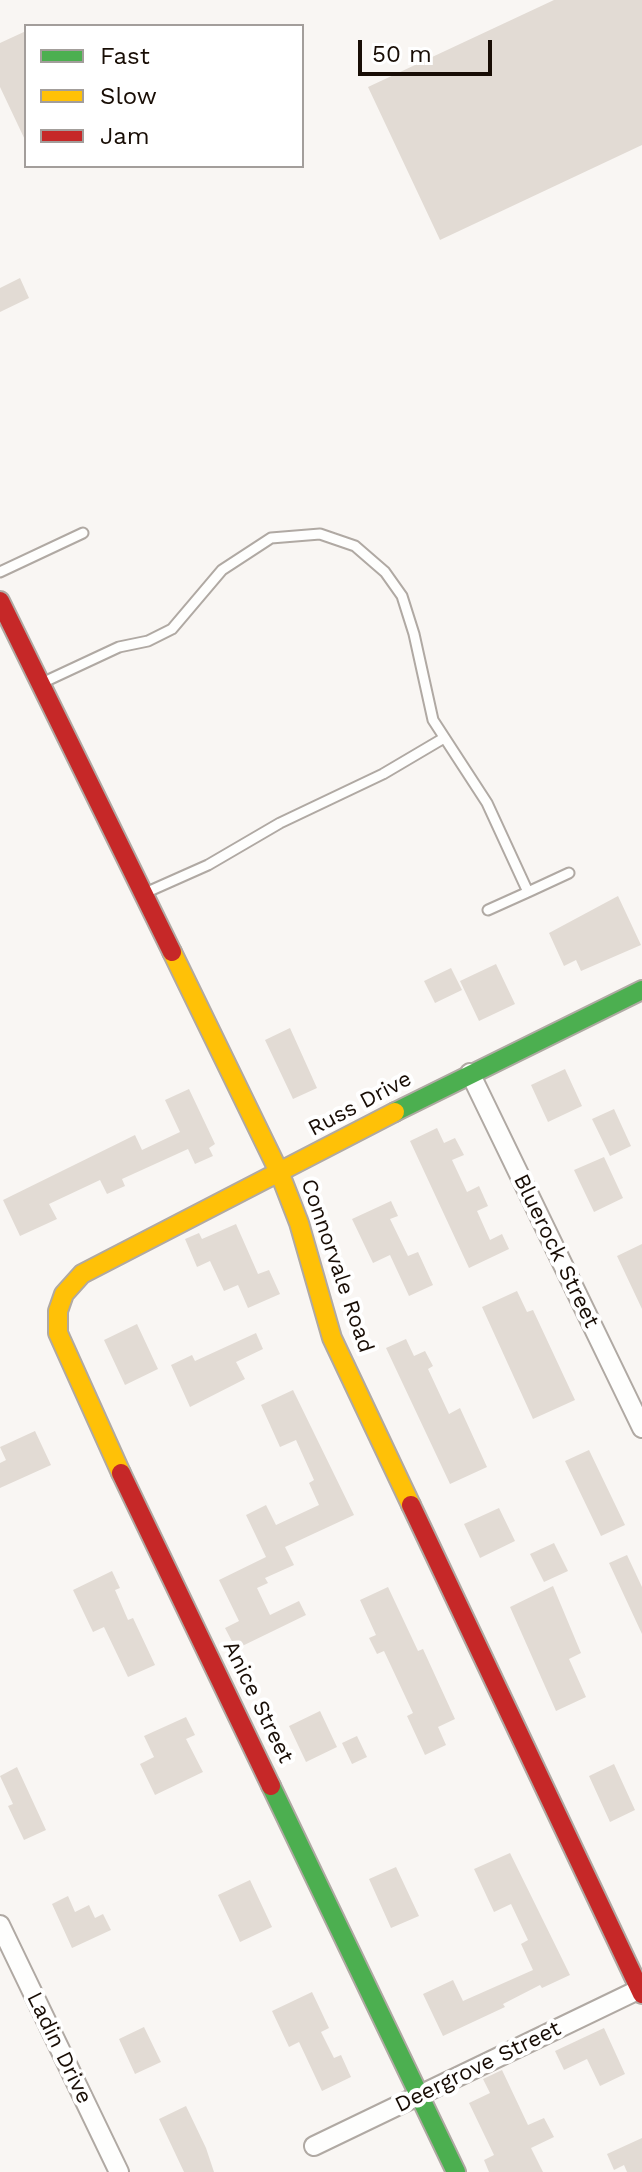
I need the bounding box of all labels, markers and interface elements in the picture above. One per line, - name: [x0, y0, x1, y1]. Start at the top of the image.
- legend: [24, 24, 304, 168]
- scale bar: [362, 24, 496, 74]
- text: 50 m: [372, 40, 432, 68]
- text: Fast: [100, 42, 150, 70]
- text: Slow: [100, 82, 157, 110]
- text: Jam: [100, 122, 150, 150]
- street label: Russ Drive: [304, 1066, 416, 1142]
- street label: Bluerock Street: [507, 1170, 605, 1332]
- street label: Connorvale Road: [295, 1176, 379, 1356]
- street label: Anice Street: [217, 1637, 299, 1767]
- street label: Ladin Drive: [21, 1988, 97, 2108]
- street label: Deergrove Street: [391, 2015, 565, 2119]

